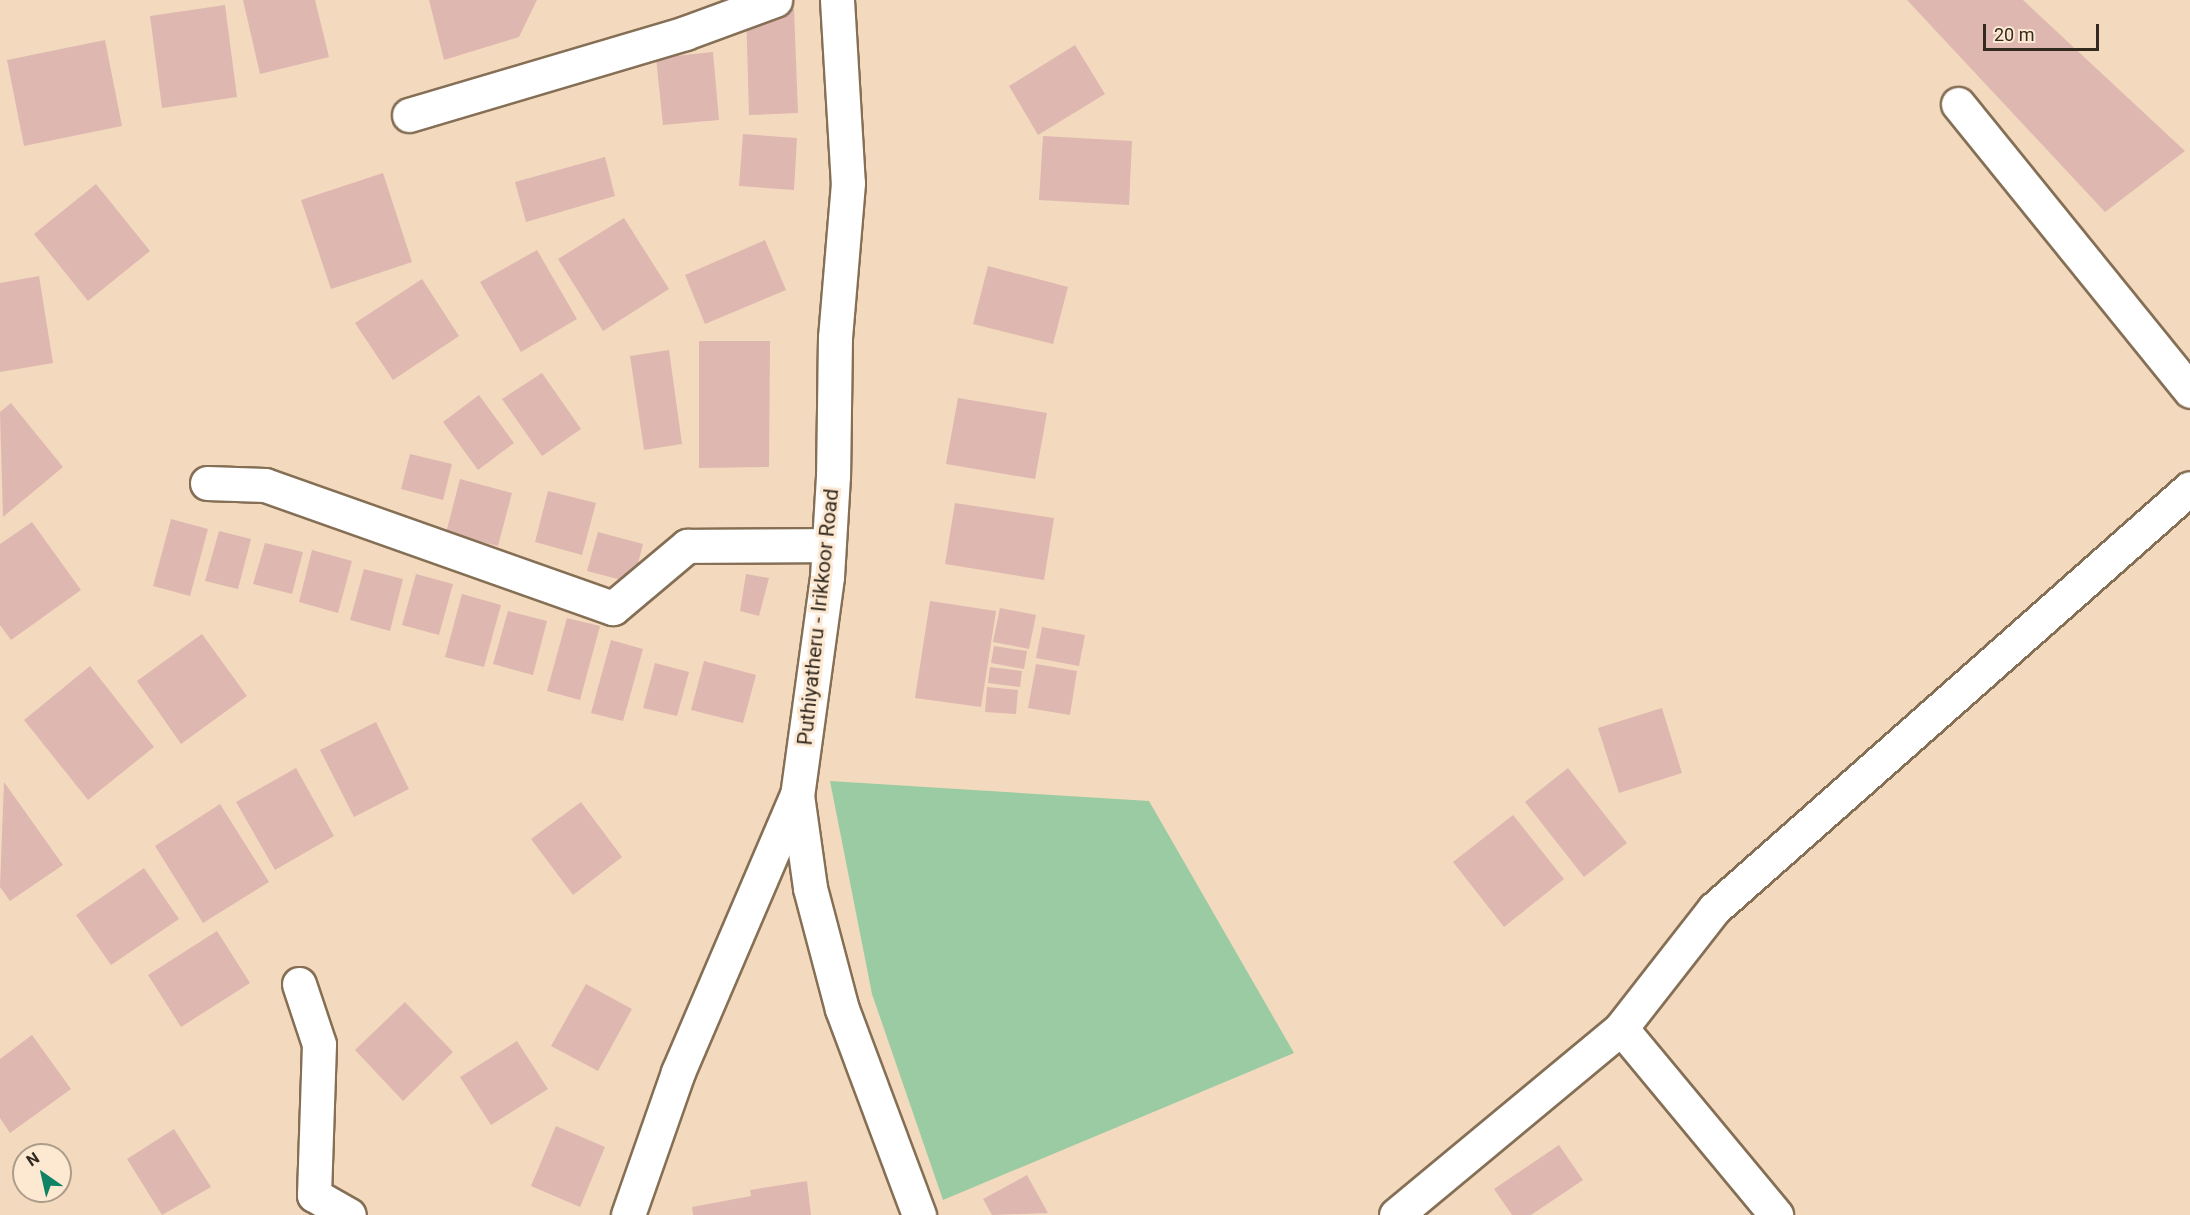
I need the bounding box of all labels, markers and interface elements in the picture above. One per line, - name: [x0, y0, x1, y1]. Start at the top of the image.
- scale bar: [1986, 12, 2102, 50]
- text: 20 m: [1994, 24, 2034, 45]
- street label: Puthiyatheru - Irikkoor Road: [792, 488, 844, 746]
- north arrow: [12, 1143, 72, 1203]
- text: N: [23, 1148, 43, 1170]

